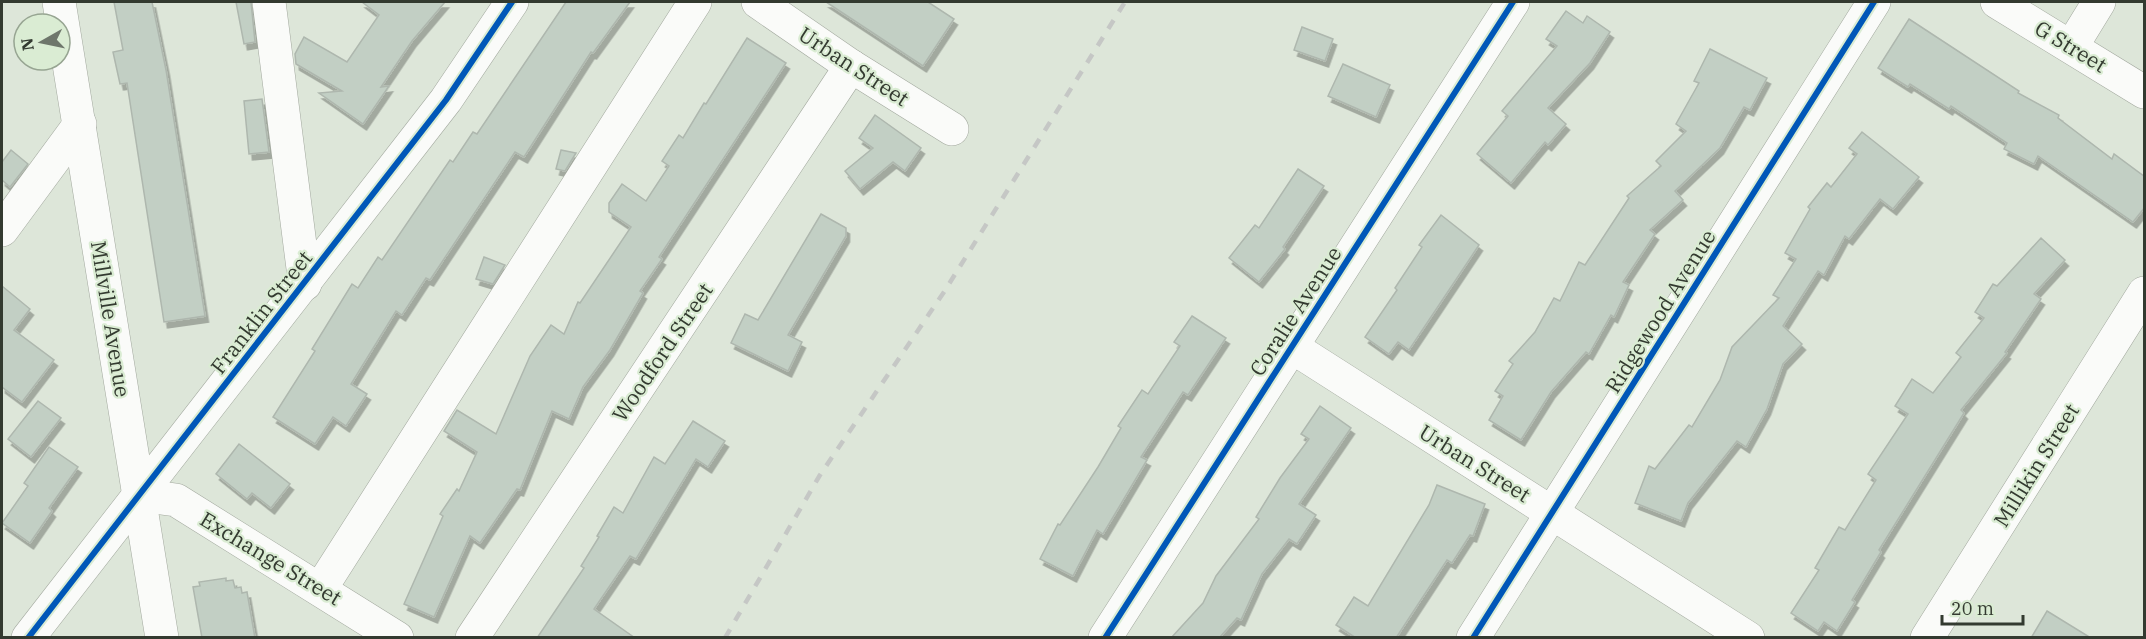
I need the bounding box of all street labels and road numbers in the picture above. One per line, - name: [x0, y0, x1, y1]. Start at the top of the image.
- street label: G Street: [2030, 14, 2112, 78]
- street label: Urban Street: [793, 20, 915, 112]
- street label: Ridgewood Avenue: [1598, 224, 1722, 398]
- street label: Millville Avenue: [85, 239, 137, 399]
- street label: Coralie Avenue: [1243, 241, 1347, 381]
- street label: Franklin Street: [204, 245, 318, 379]
- street label: Woodford Street: [605, 277, 719, 427]
- street label: Millikin Street: [1987, 398, 2085, 532]
- street label: Urban Street: [1414, 418, 1536, 508]
- street label: Exchange Street: [195, 505, 347, 611]

